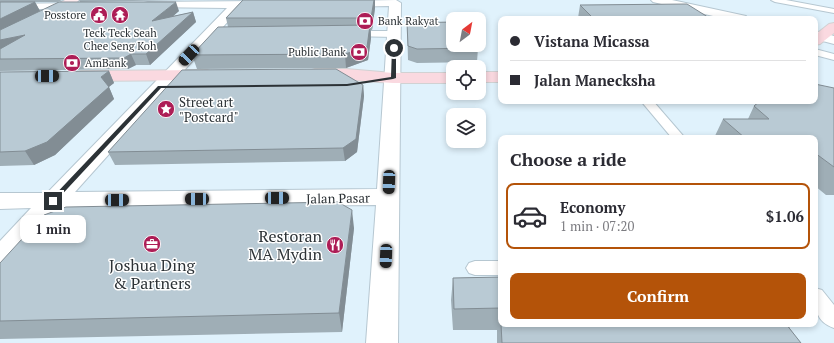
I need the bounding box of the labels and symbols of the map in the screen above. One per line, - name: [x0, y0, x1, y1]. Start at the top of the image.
- public building icon: Posstore: [89, 5, 109, 25]
- temple icon: Teck Teck Seah Chee Seng Koh: [110, 5, 130, 25]
- place label: Posstore: [44, 8, 86, 22]
- bank icon: Bank Rakyat: [355, 11, 375, 31]
- north arrow: [446, 12, 486, 52]
- place label: Bank Rakyat: [378, 14, 439, 28]
- place label: Teck Teck Seah Chee Seng Koh: [83, 26, 157, 53]
- route start: [385, 39, 403, 57]
- car: [176, 42, 202, 68]
- bank icon: Public Bank: [349, 42, 369, 62]
- place label: Public Bank: [288, 45, 346, 59]
- bank icon: AmBank: [62, 53, 82, 73]
- place label: AmBank: [85, 56, 127, 70]
- car: [35, 70, 59, 82]
- place label: Street art "Postcard": [179, 93, 239, 126]
- place icon: Street art "Postcard": [156, 99, 176, 119]
- car: [383, 170, 395, 194]
- street label: Jalan Pasar: [306, 188, 370, 208]
- route end: [44, 192, 62, 210]
- car: [265, 192, 289, 204]
- car: [185, 193, 209, 205]
- car: [105, 194, 129, 206]
- callout: 1 min: [20, 215, 86, 243]
- place label: Restoran MA Mydin: [248, 225, 322, 265]
- office icon: Joshua Ding & Partners: [142, 234, 162, 254]
- restaurant icon: Restoran MA Mydin: [325, 235, 345, 255]
- car: [380, 244, 392, 268]
- place label: Joshua Ding & Partners: [109, 254, 196, 294]

